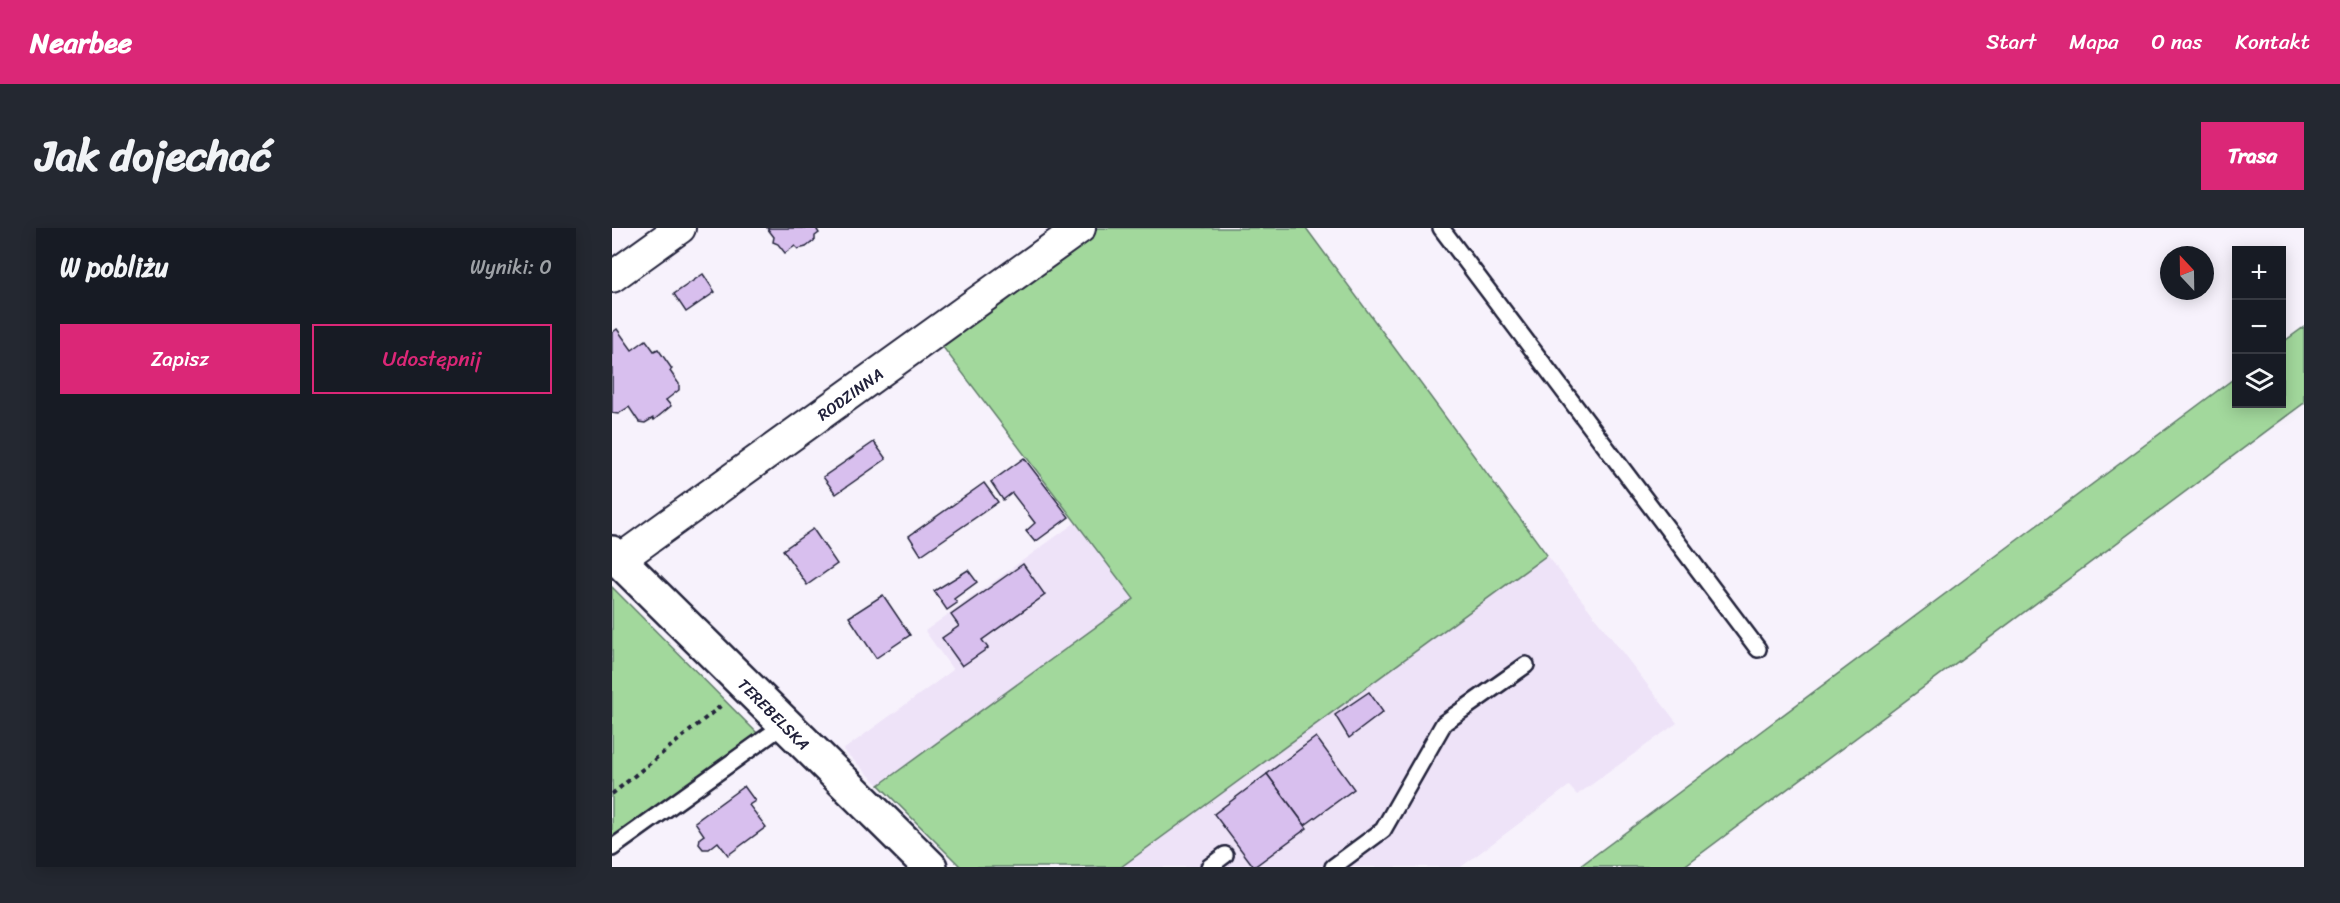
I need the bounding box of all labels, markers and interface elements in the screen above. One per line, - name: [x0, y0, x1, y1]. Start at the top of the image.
- text: Nearbee: [30, 18, 132, 67]
- text: Start: [1986, 23, 2036, 61]
- text: Mapa: [2069, 23, 2119, 61]
- text: O nas: [2152, 23, 2202, 61]
- text: Kontakt: [2235, 23, 2310, 61]
- text: Jak dojechać: [36, 119, 271, 193]
- button: Trasa: [2201, 122, 2304, 190]
- text: W pobliżu: [60, 244, 169, 290]
- north arrow: [2160, 246, 2214, 300]
- map controls: [2232, 246, 2286, 408]
- button: +: [2232, 246, 2286, 300]
- text: Wyniki: 0: [470, 250, 552, 285]
- button: −: [2232, 300, 2286, 354]
- button: Zapisz: [60, 324, 300, 394]
- button: Udostępnij: [312, 324, 552, 394]
- button: layers: [2232, 354, 2286, 408]
- street label: RODZINNA: [811, 360, 890, 429]
- street label: TEREBELSKA: [730, 671, 817, 758]

